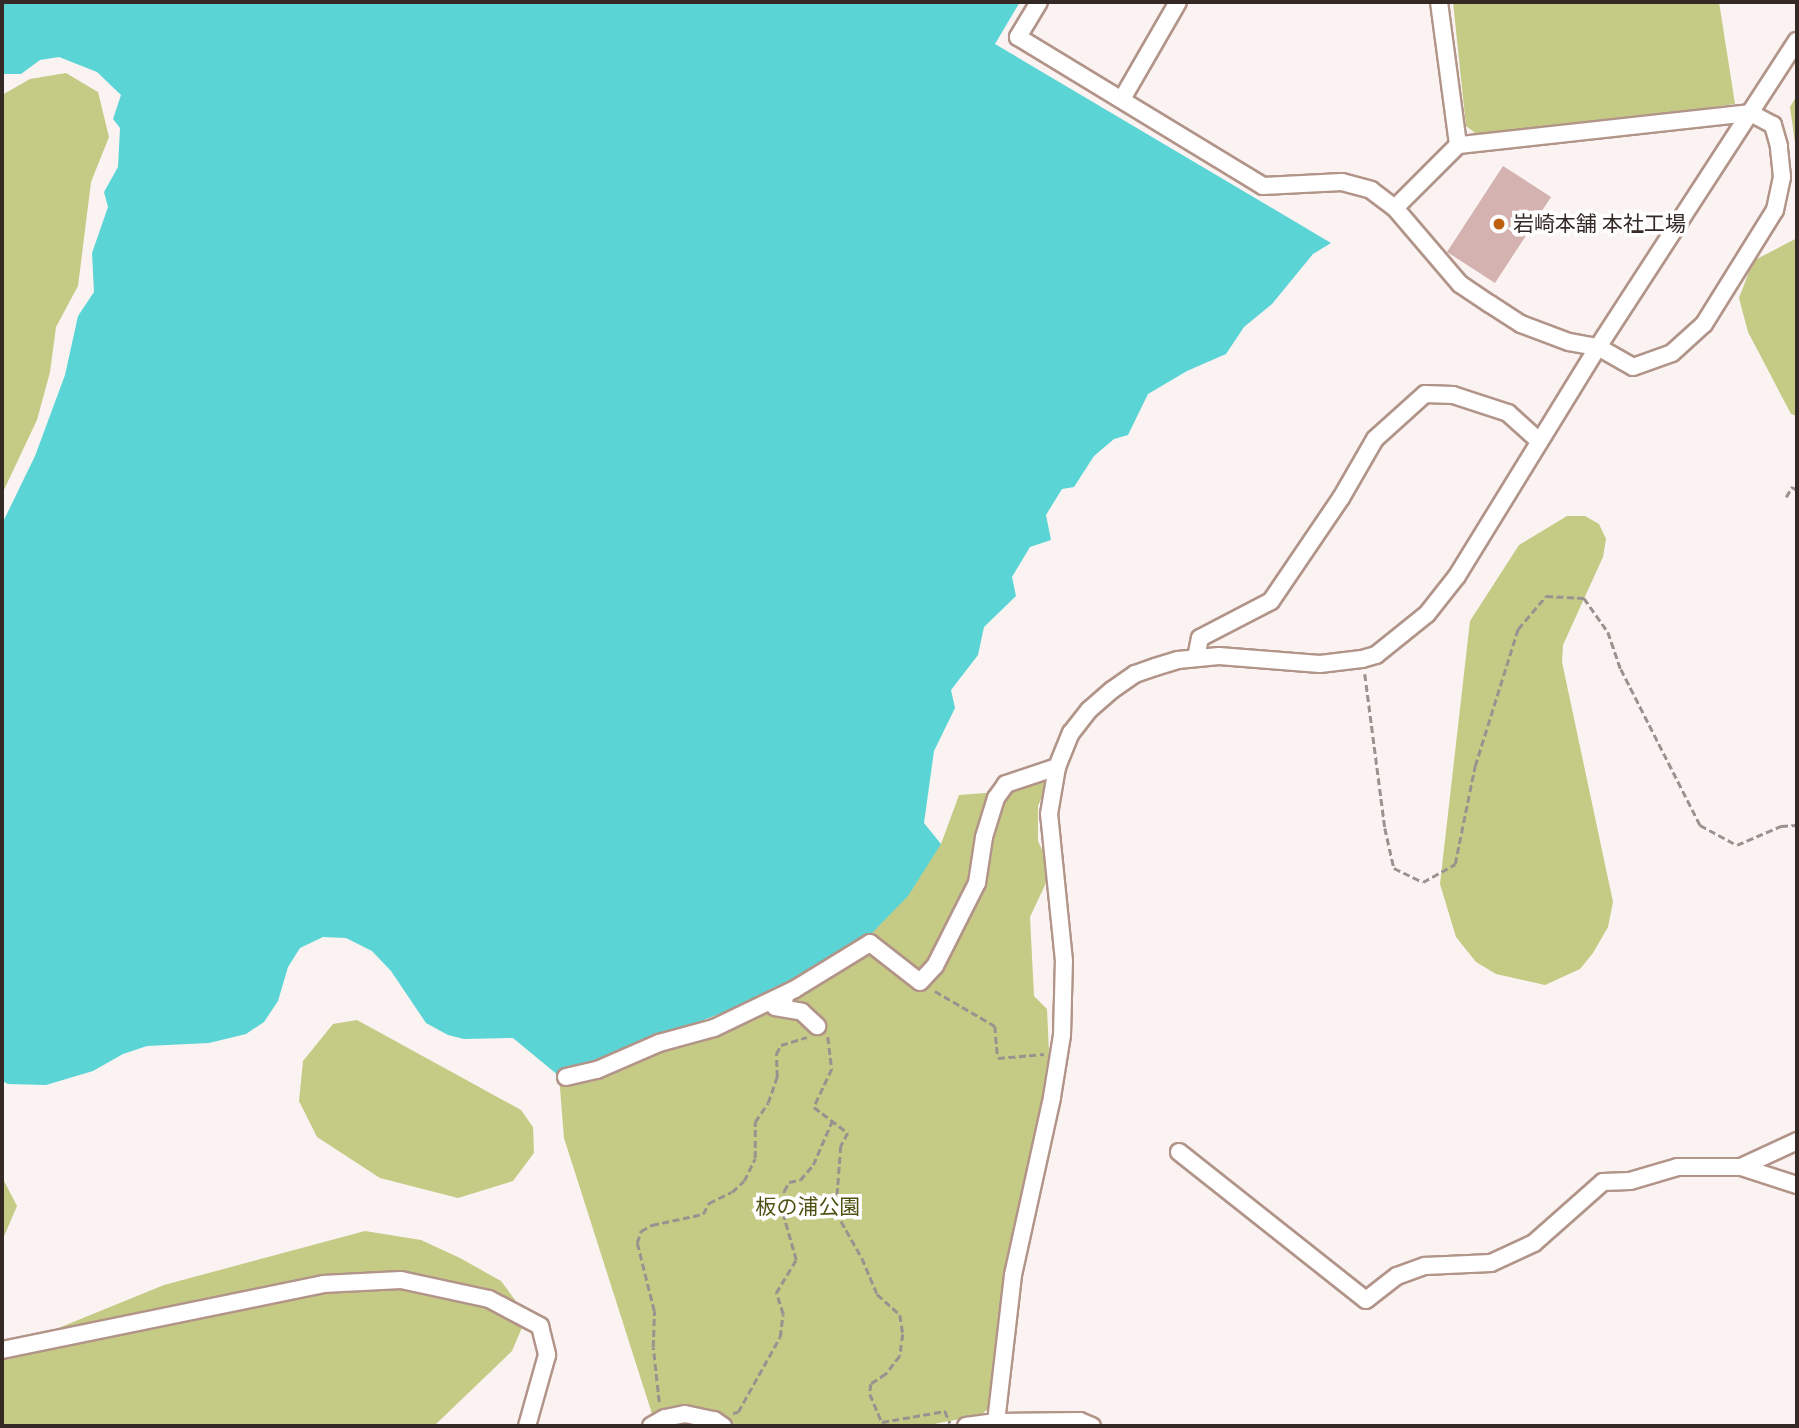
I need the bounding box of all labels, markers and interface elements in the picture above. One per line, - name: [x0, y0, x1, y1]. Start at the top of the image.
- place label: 岩崎本舗 本社工場: [1513, 211, 1686, 237]
- marker: 岩崎本舗 本社工場: [1491, 216, 1507, 232]
- park label: 板の浦公園: [756, 1194, 860, 1220]

